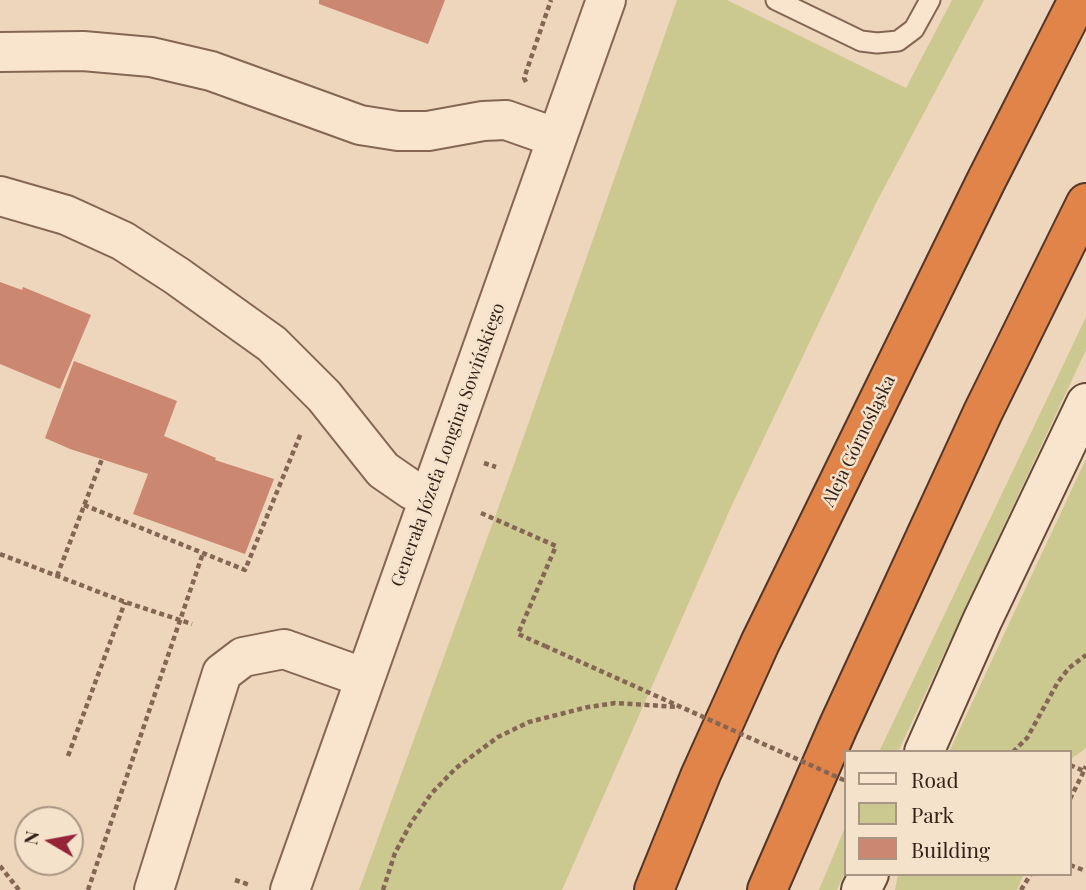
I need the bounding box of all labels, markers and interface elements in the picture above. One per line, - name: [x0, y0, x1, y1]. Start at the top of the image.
- street label: Generała Józefa Longina Sowińskiego: [386, 300, 510, 590]
- street label: Aleja Górnośląska: [818, 372, 900, 510]
- legend: [844, 750, 1072, 876]
- text: Road: [911, 765, 959, 793]
- text: Park: [911, 800, 954, 828]
- north arrow: [14, 806, 84, 876]
- text: N: [16, 829, 44, 847]
- text: Building: [911, 835, 990, 863]

